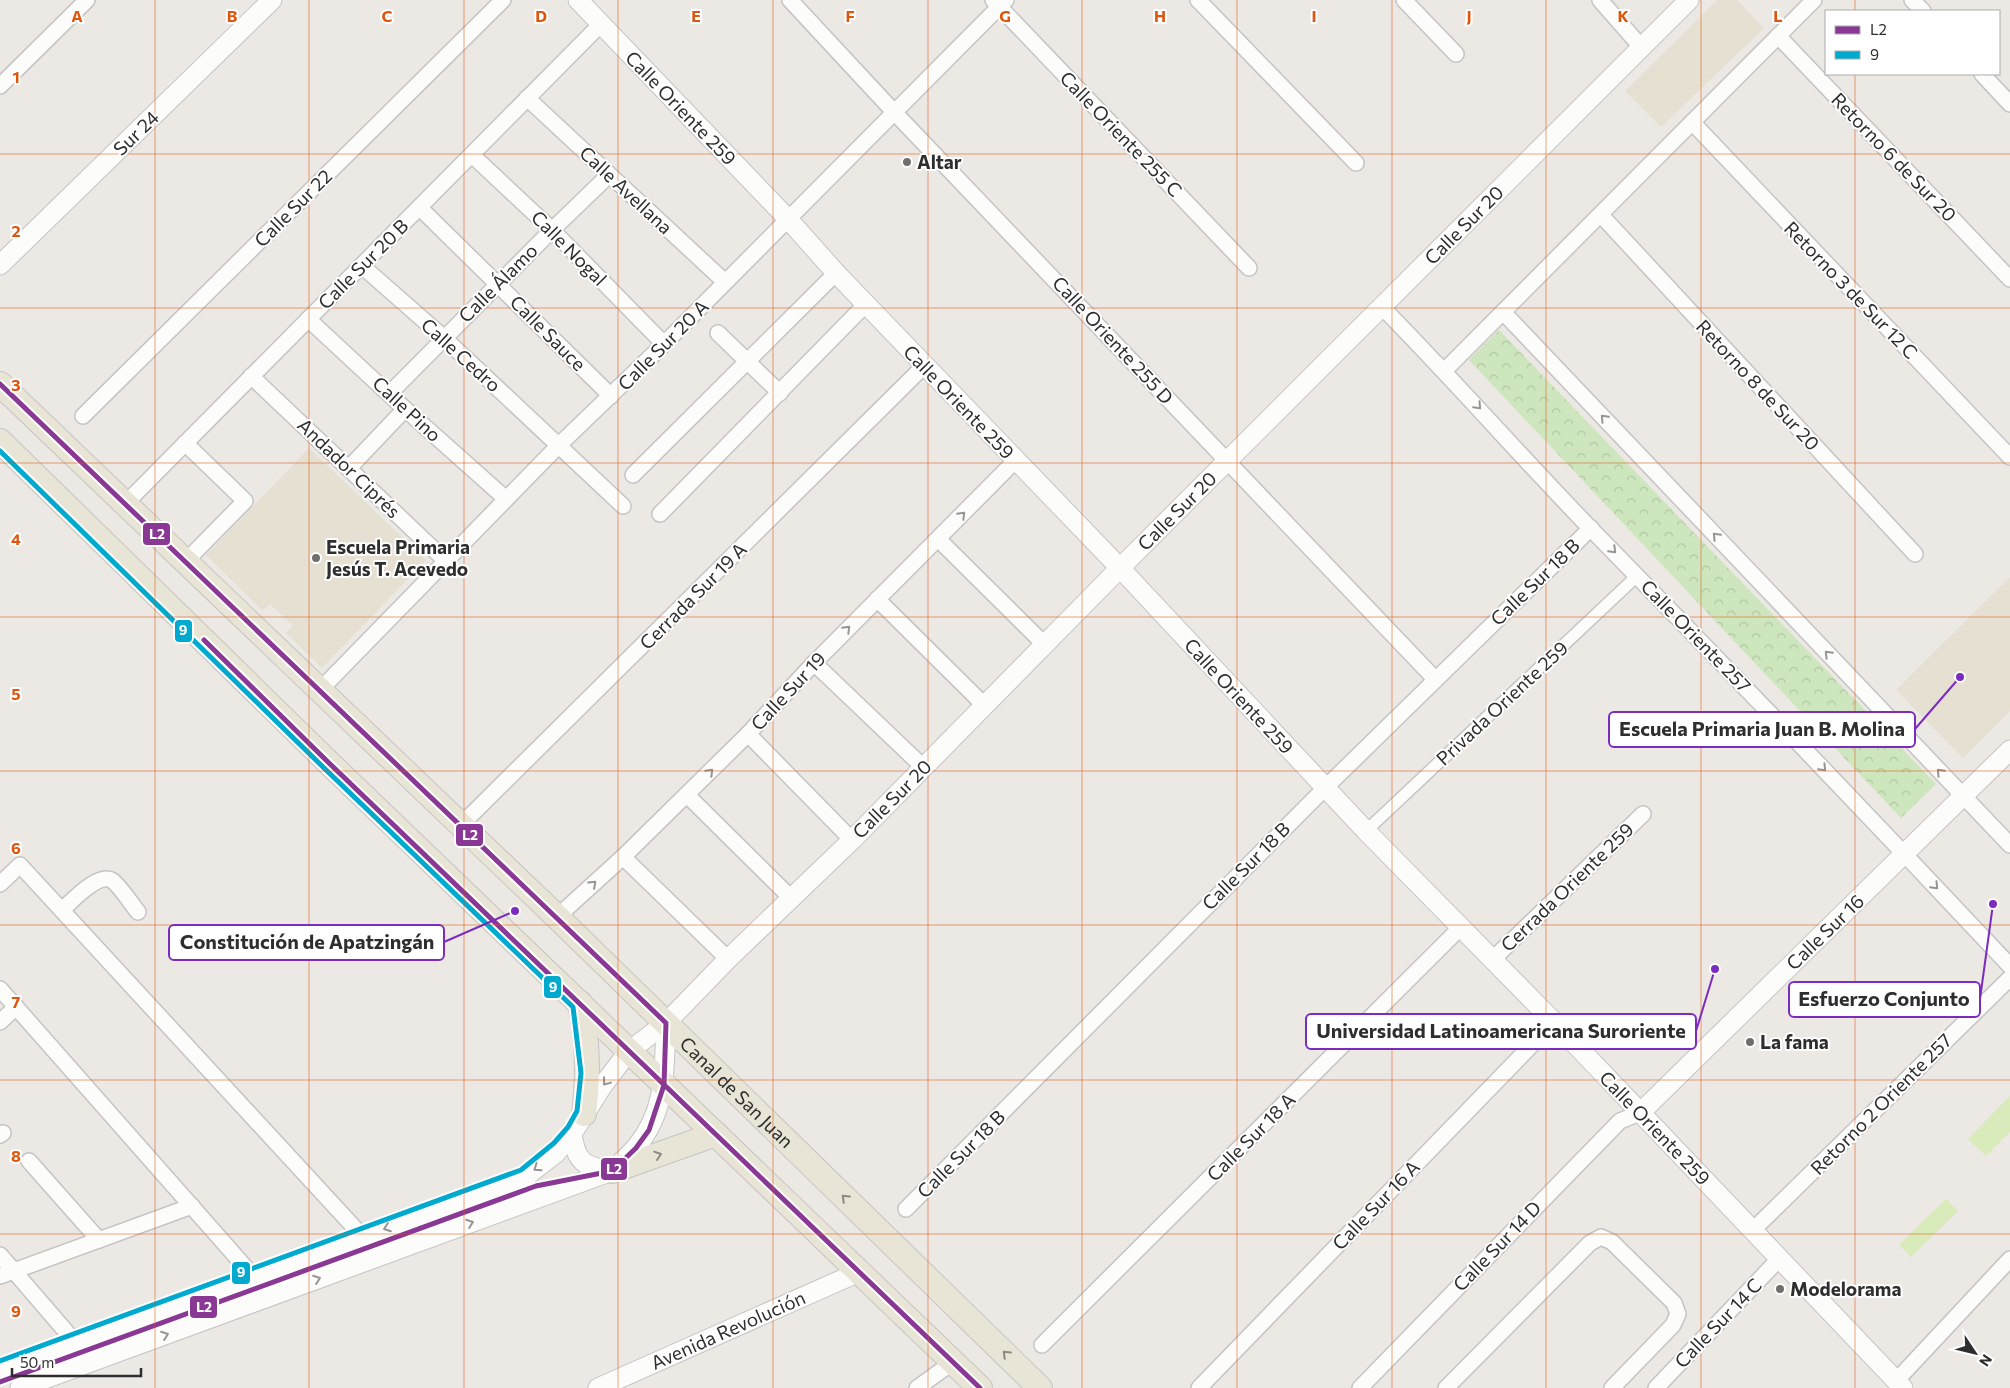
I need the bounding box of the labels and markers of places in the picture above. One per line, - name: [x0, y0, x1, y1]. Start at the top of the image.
- place label: Altar: [917, 150, 962, 173]
- marker: Altar: [901, 156, 913, 168]
- place label: Escuela Primaria Jesús T. Acevedo: [326, 535, 470, 580]
- marker: Escuela Primaria Jesús T. Acevedo: [310, 552, 322, 564]
- callout: Escuela Primaria Juan B. Molina: [1609, 712, 1915, 747]
- callout: Constitución de Apatzingán: [169, 925, 444, 960]
- callout: Esfuerzo Conjunto: [1789, 982, 1980, 1017]
- callout: Universidad Latinoamericana Suroriente: [1306, 1014, 1696, 1049]
- place label: La fama: [1760, 1030, 1829, 1053]
- marker: La fama: [1744, 1036, 1756, 1048]
- place label: Modelorama: [1790, 1277, 1901, 1300]
- marker: Modelorama: [1774, 1283, 1786, 1295]

